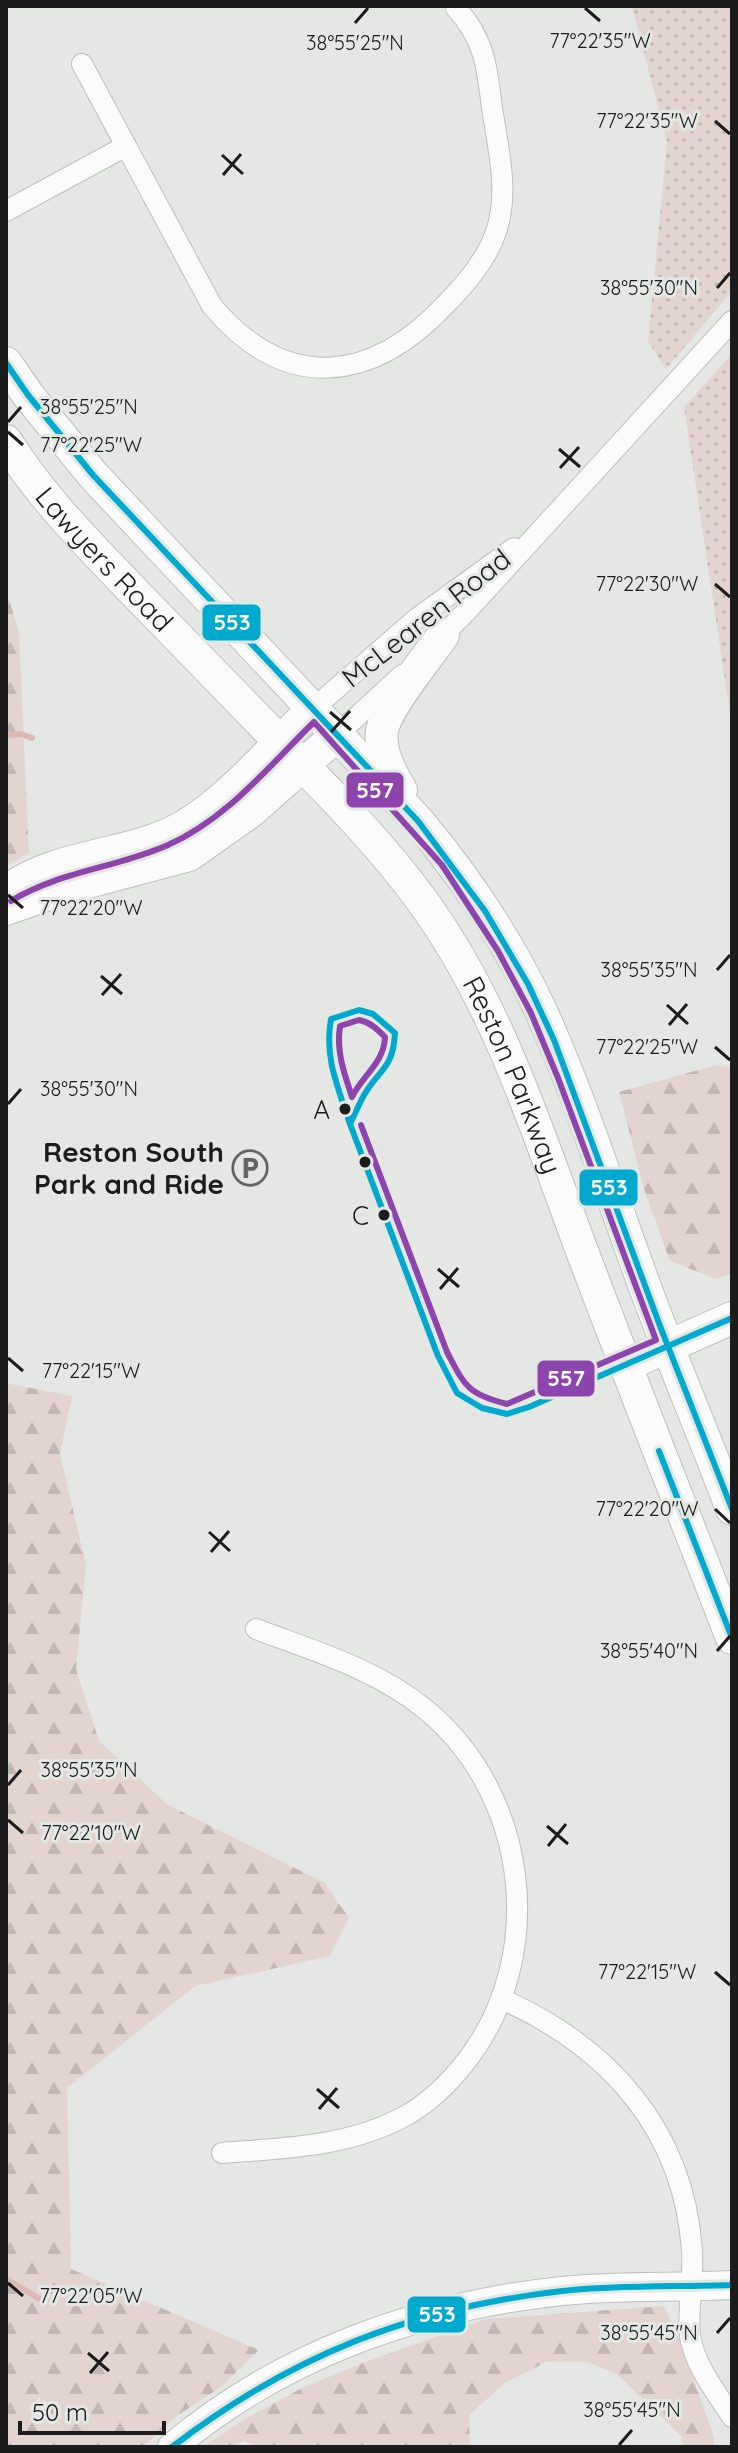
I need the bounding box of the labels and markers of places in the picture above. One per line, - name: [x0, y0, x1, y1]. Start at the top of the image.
- place label: A: [313, 1093, 330, 1126]
- marker: A: [337, 1101, 353, 1117]
- place label: Reston South Park and Ride: [34, 1134, 224, 1201]
- parking icon: Reston South Park and Ride: [231, 1149, 269, 1187]
- unlabelled marker: [357, 1154, 373, 1170]
- place label: C: [352, 1199, 369, 1232]
- marker: C: [376, 1207, 392, 1223]

